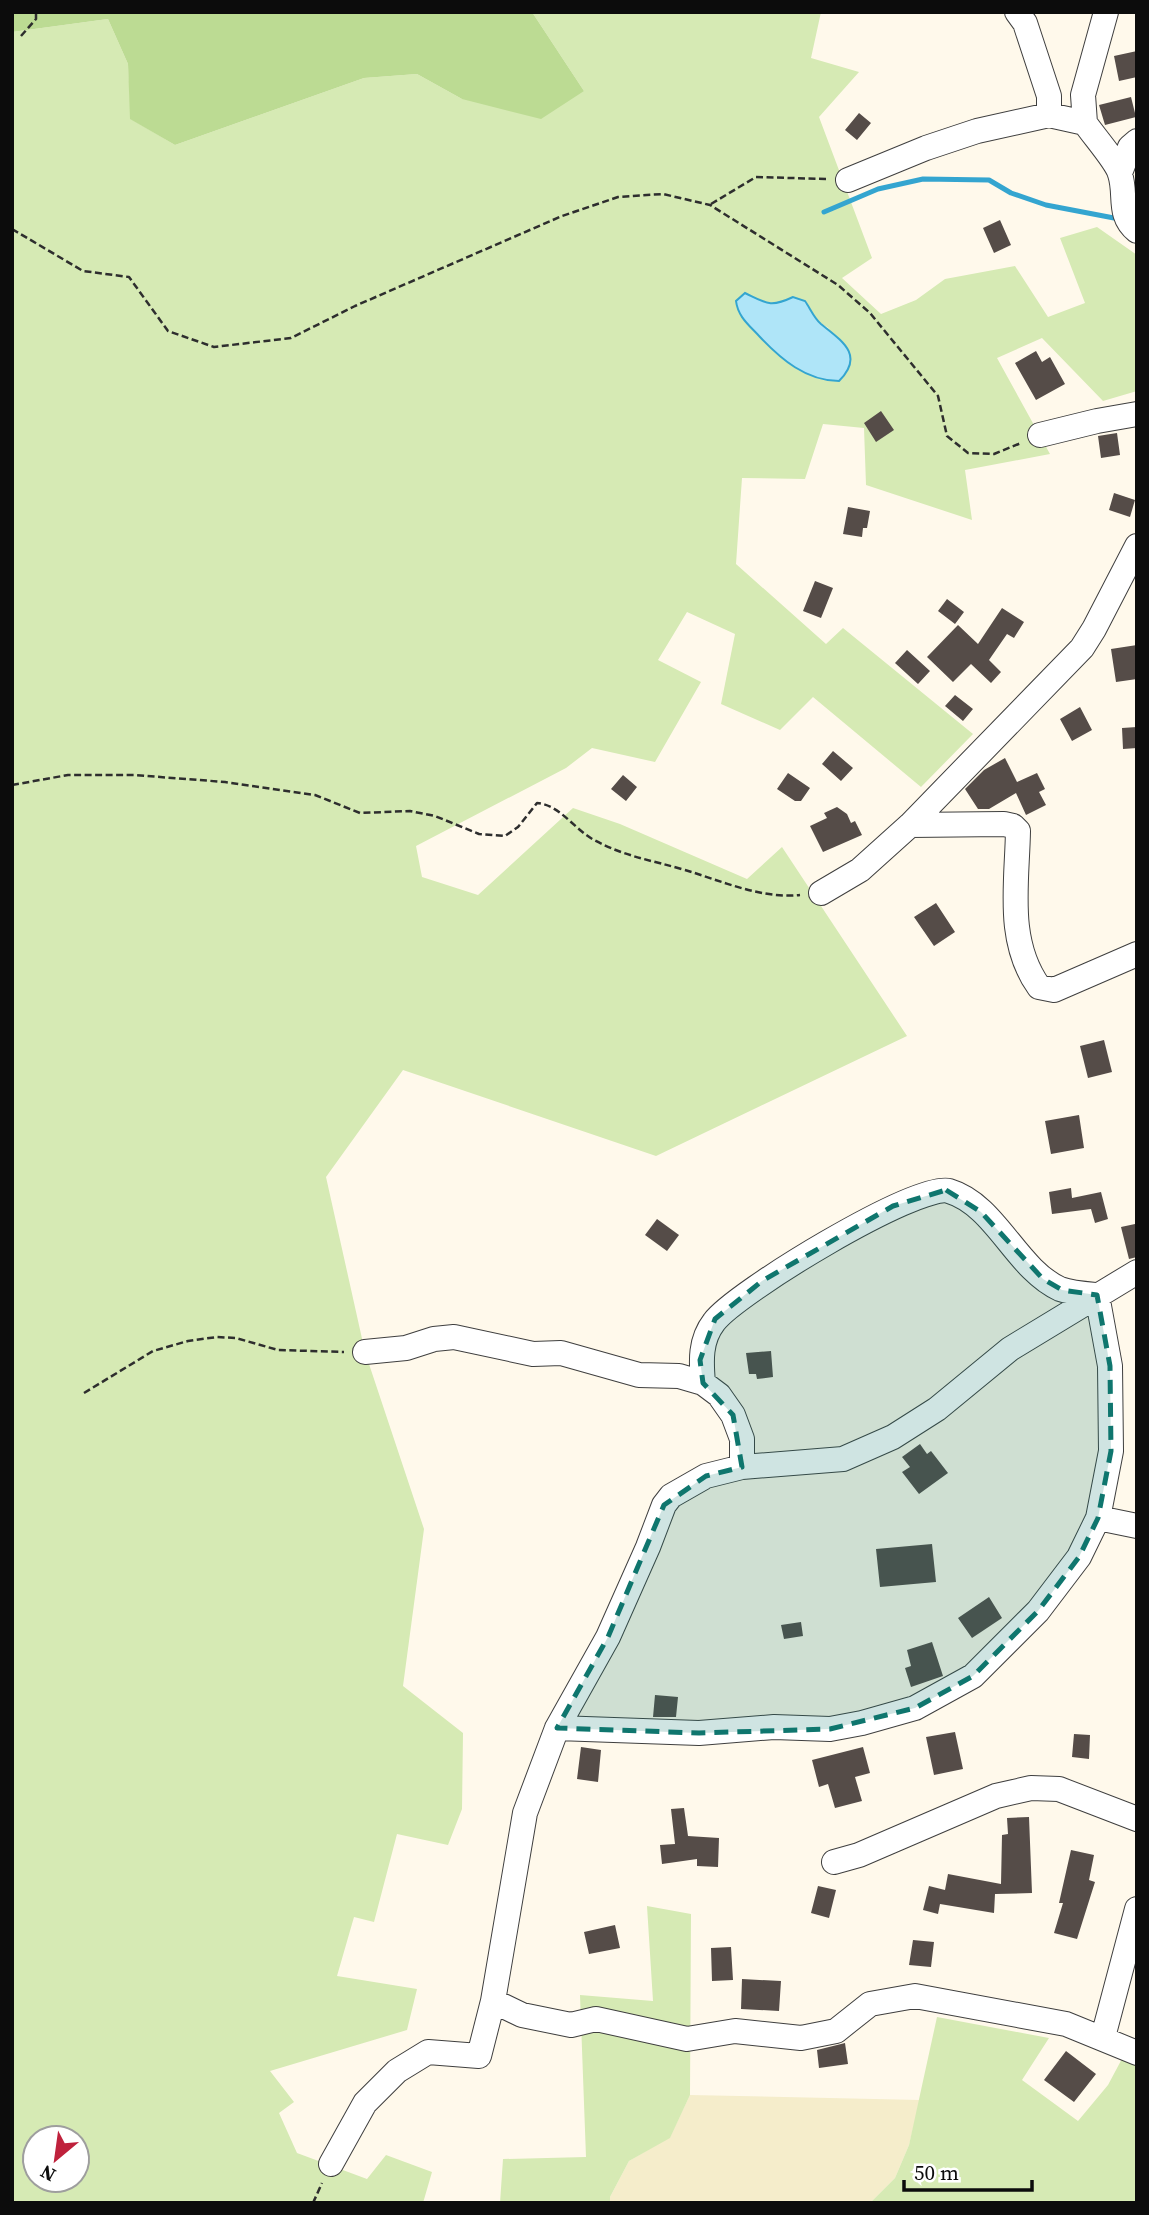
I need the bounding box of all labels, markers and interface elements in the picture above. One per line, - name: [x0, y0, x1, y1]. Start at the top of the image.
- north arrow: [21, 2124, 91, 2194]
- scale bar: [904, 2148, 1032, 2192]
- text: 50 m: [914, 2158, 959, 2187]
- text: N: [35, 2159, 60, 2189]

